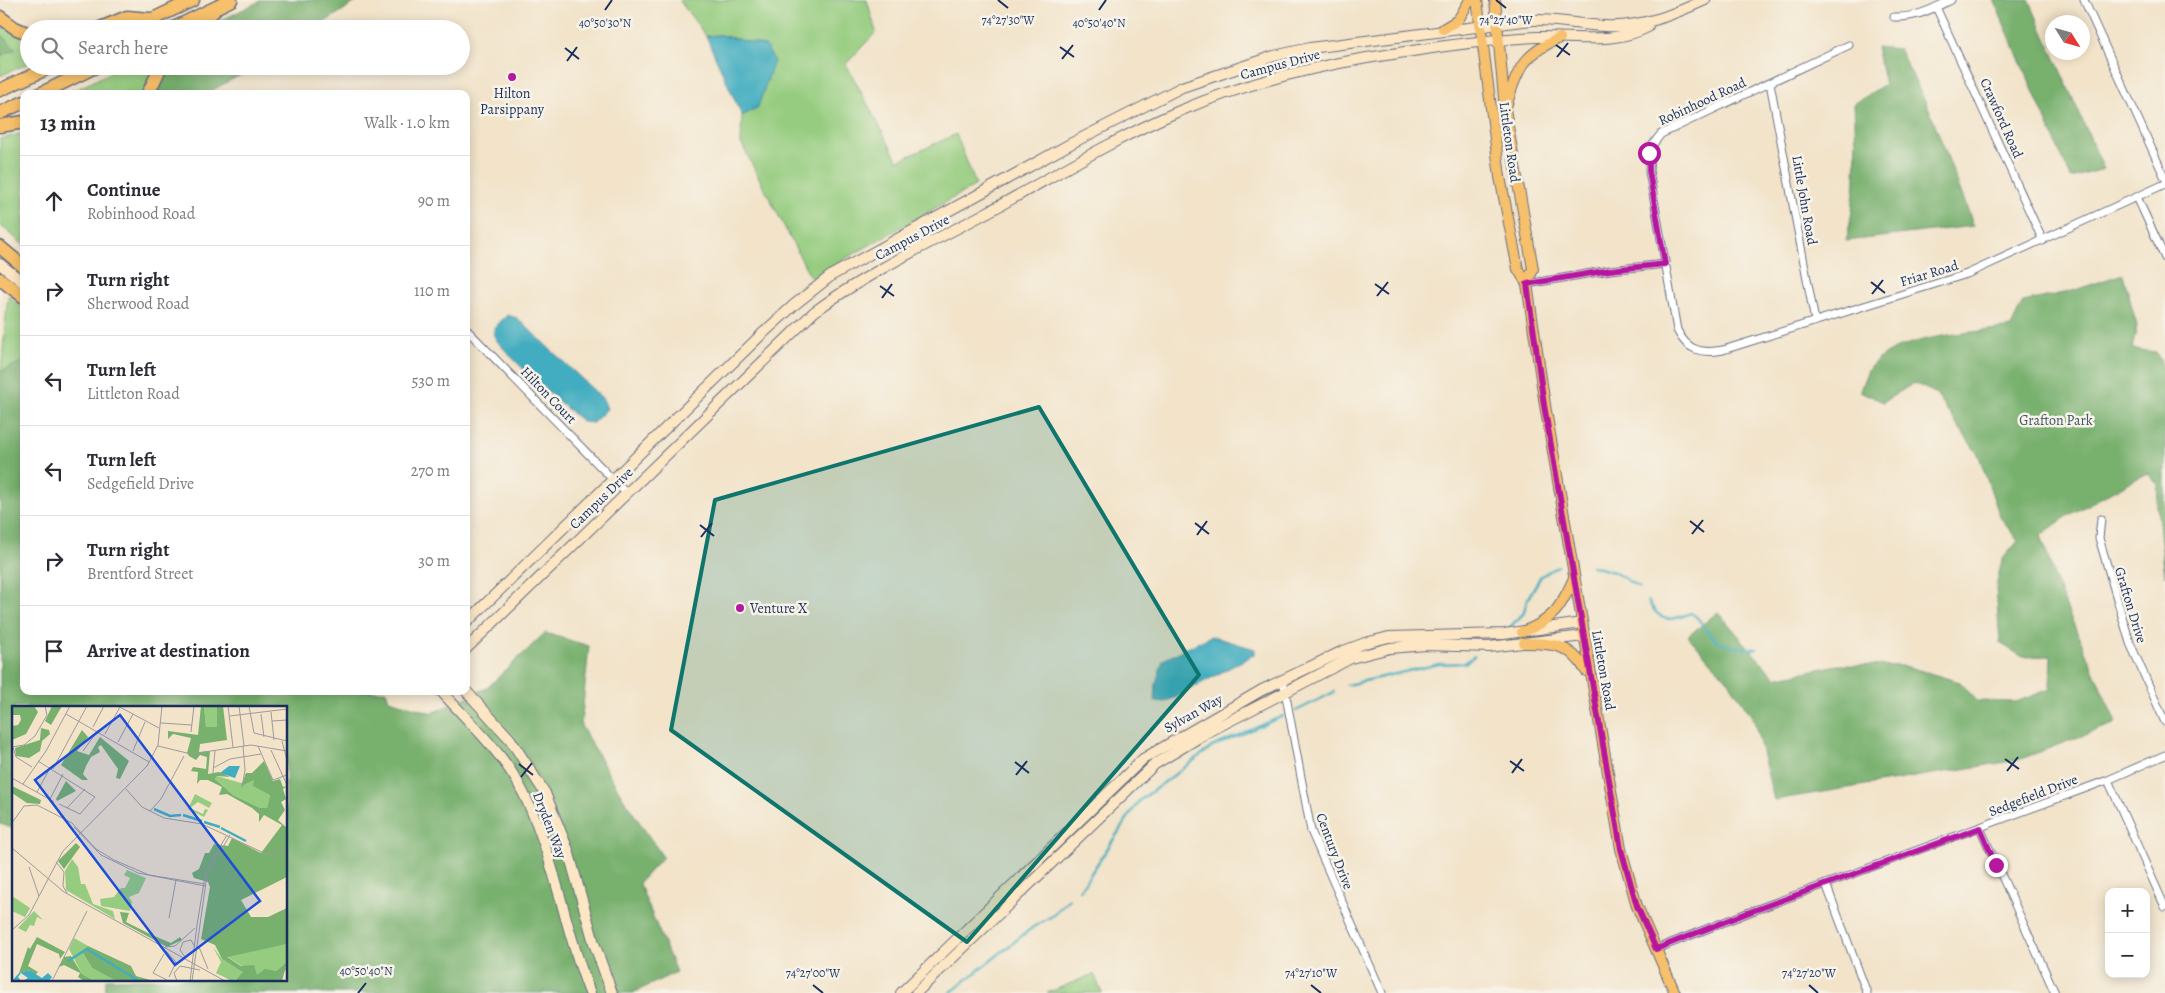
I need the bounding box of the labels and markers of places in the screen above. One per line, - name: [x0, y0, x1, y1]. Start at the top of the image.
- marker: Hilton Parsippany: [506, 71, 518, 83]
- place label: Hilton Parsippany: [480, 84, 545, 119]
- place label: Venture X: [749, 599, 808, 618]
- marker: Venture X: [734, 602, 746, 614]

